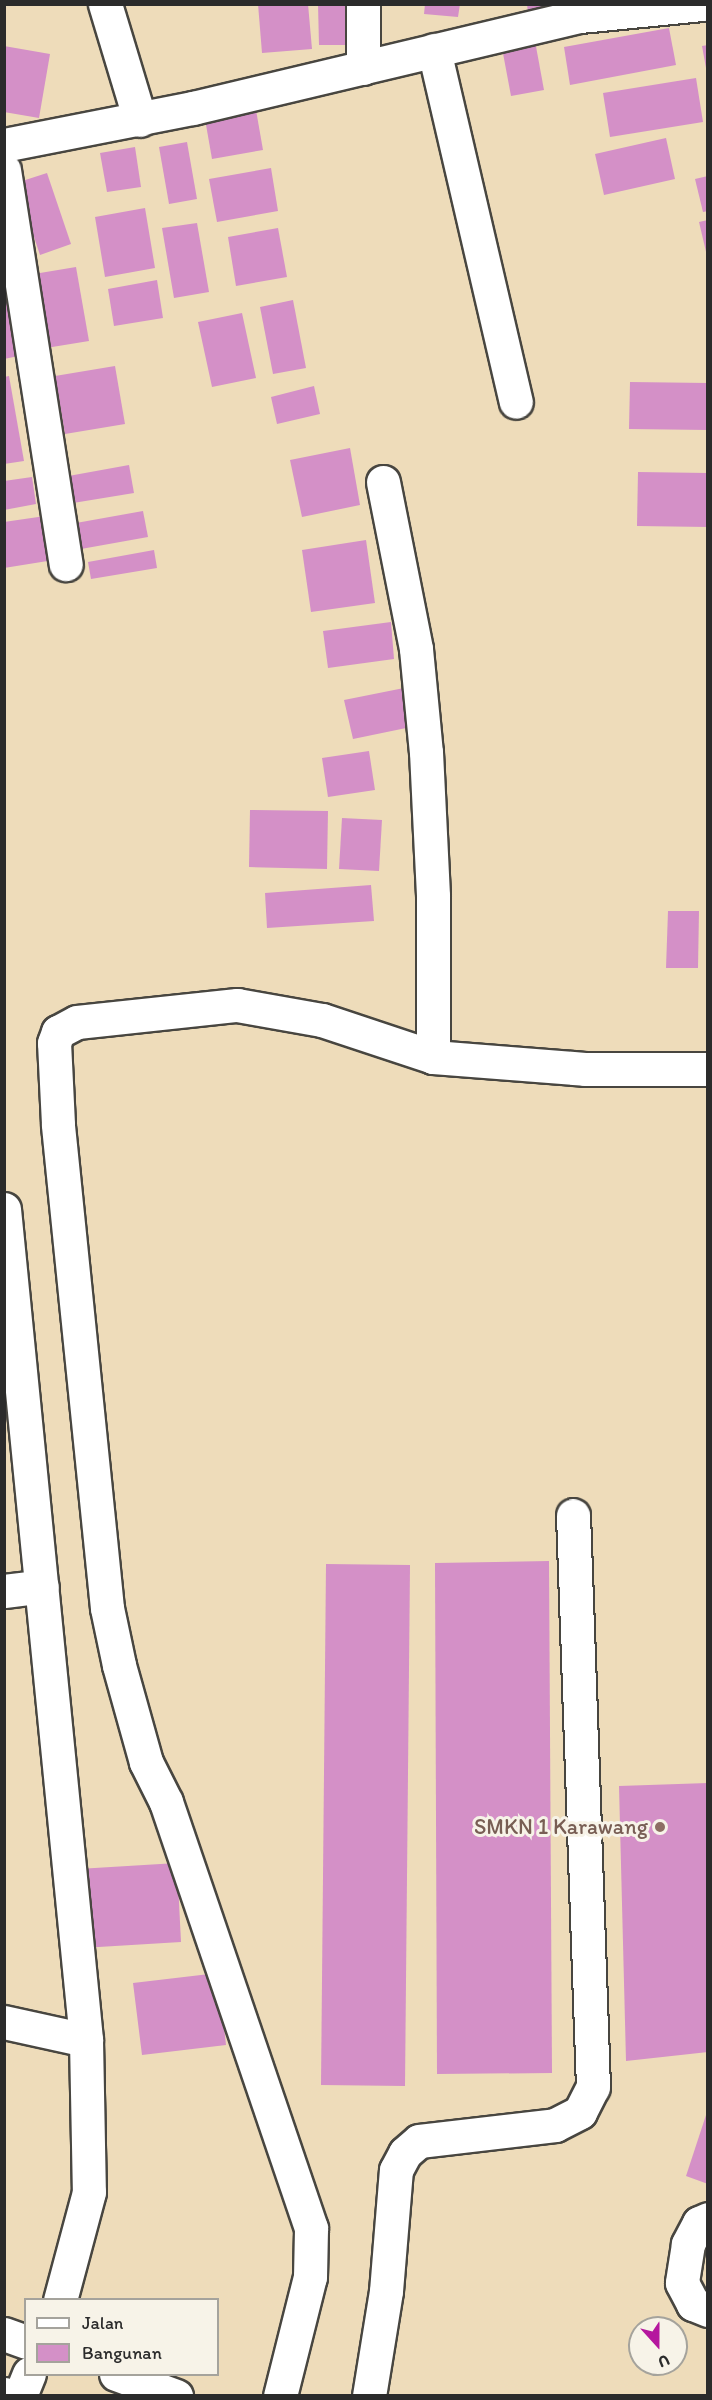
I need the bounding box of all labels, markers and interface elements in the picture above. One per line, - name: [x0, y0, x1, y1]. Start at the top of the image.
- place label: SMKN 1 Karawang: [474, 1814, 648, 1840]
- marker: SMKN 1 Karawang: [653, 1820, 667, 1834]
- legend: [24, 2298, 219, 2376]
- text: Jalan: [82, 2312, 123, 2334]
- north arrow: [628, 2316, 688, 2376]
- text: Bangunan: [82, 2342, 162, 2364]
- text: U: [656, 2351, 672, 2372]

